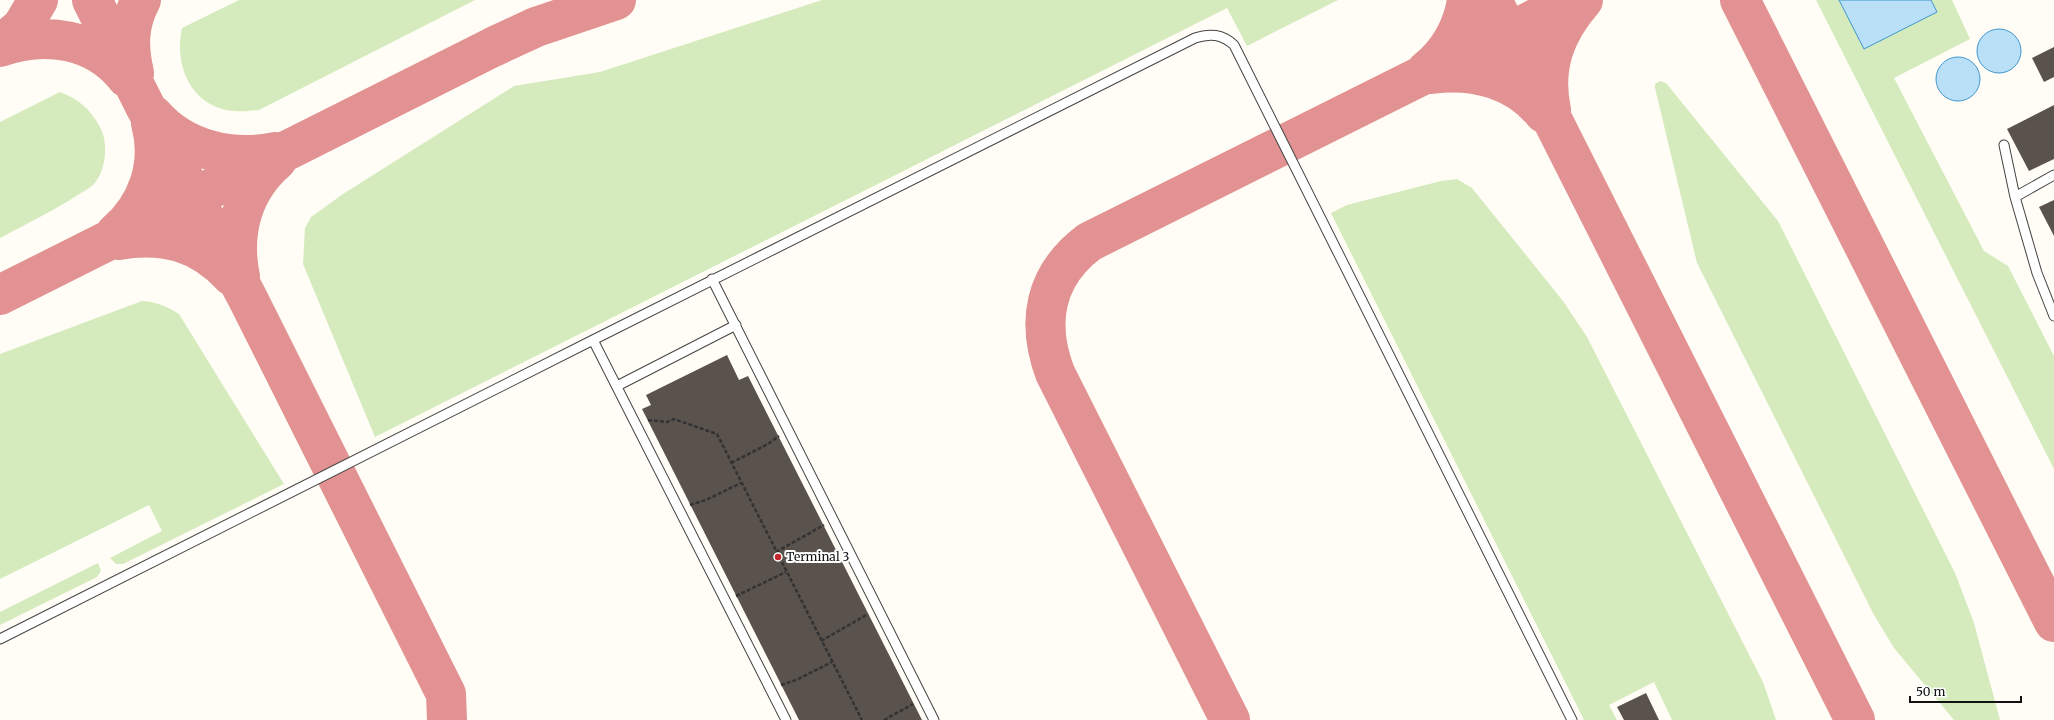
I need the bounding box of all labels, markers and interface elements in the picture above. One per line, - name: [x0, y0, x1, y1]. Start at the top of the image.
- place label: Terminal 3: [786, 549, 849, 564]
- marker: Terminal 3: [773, 552, 783, 562]
- scale bar: [1910, 678, 2021, 704]
- text: 50 m: [1916, 684, 1945, 699]

